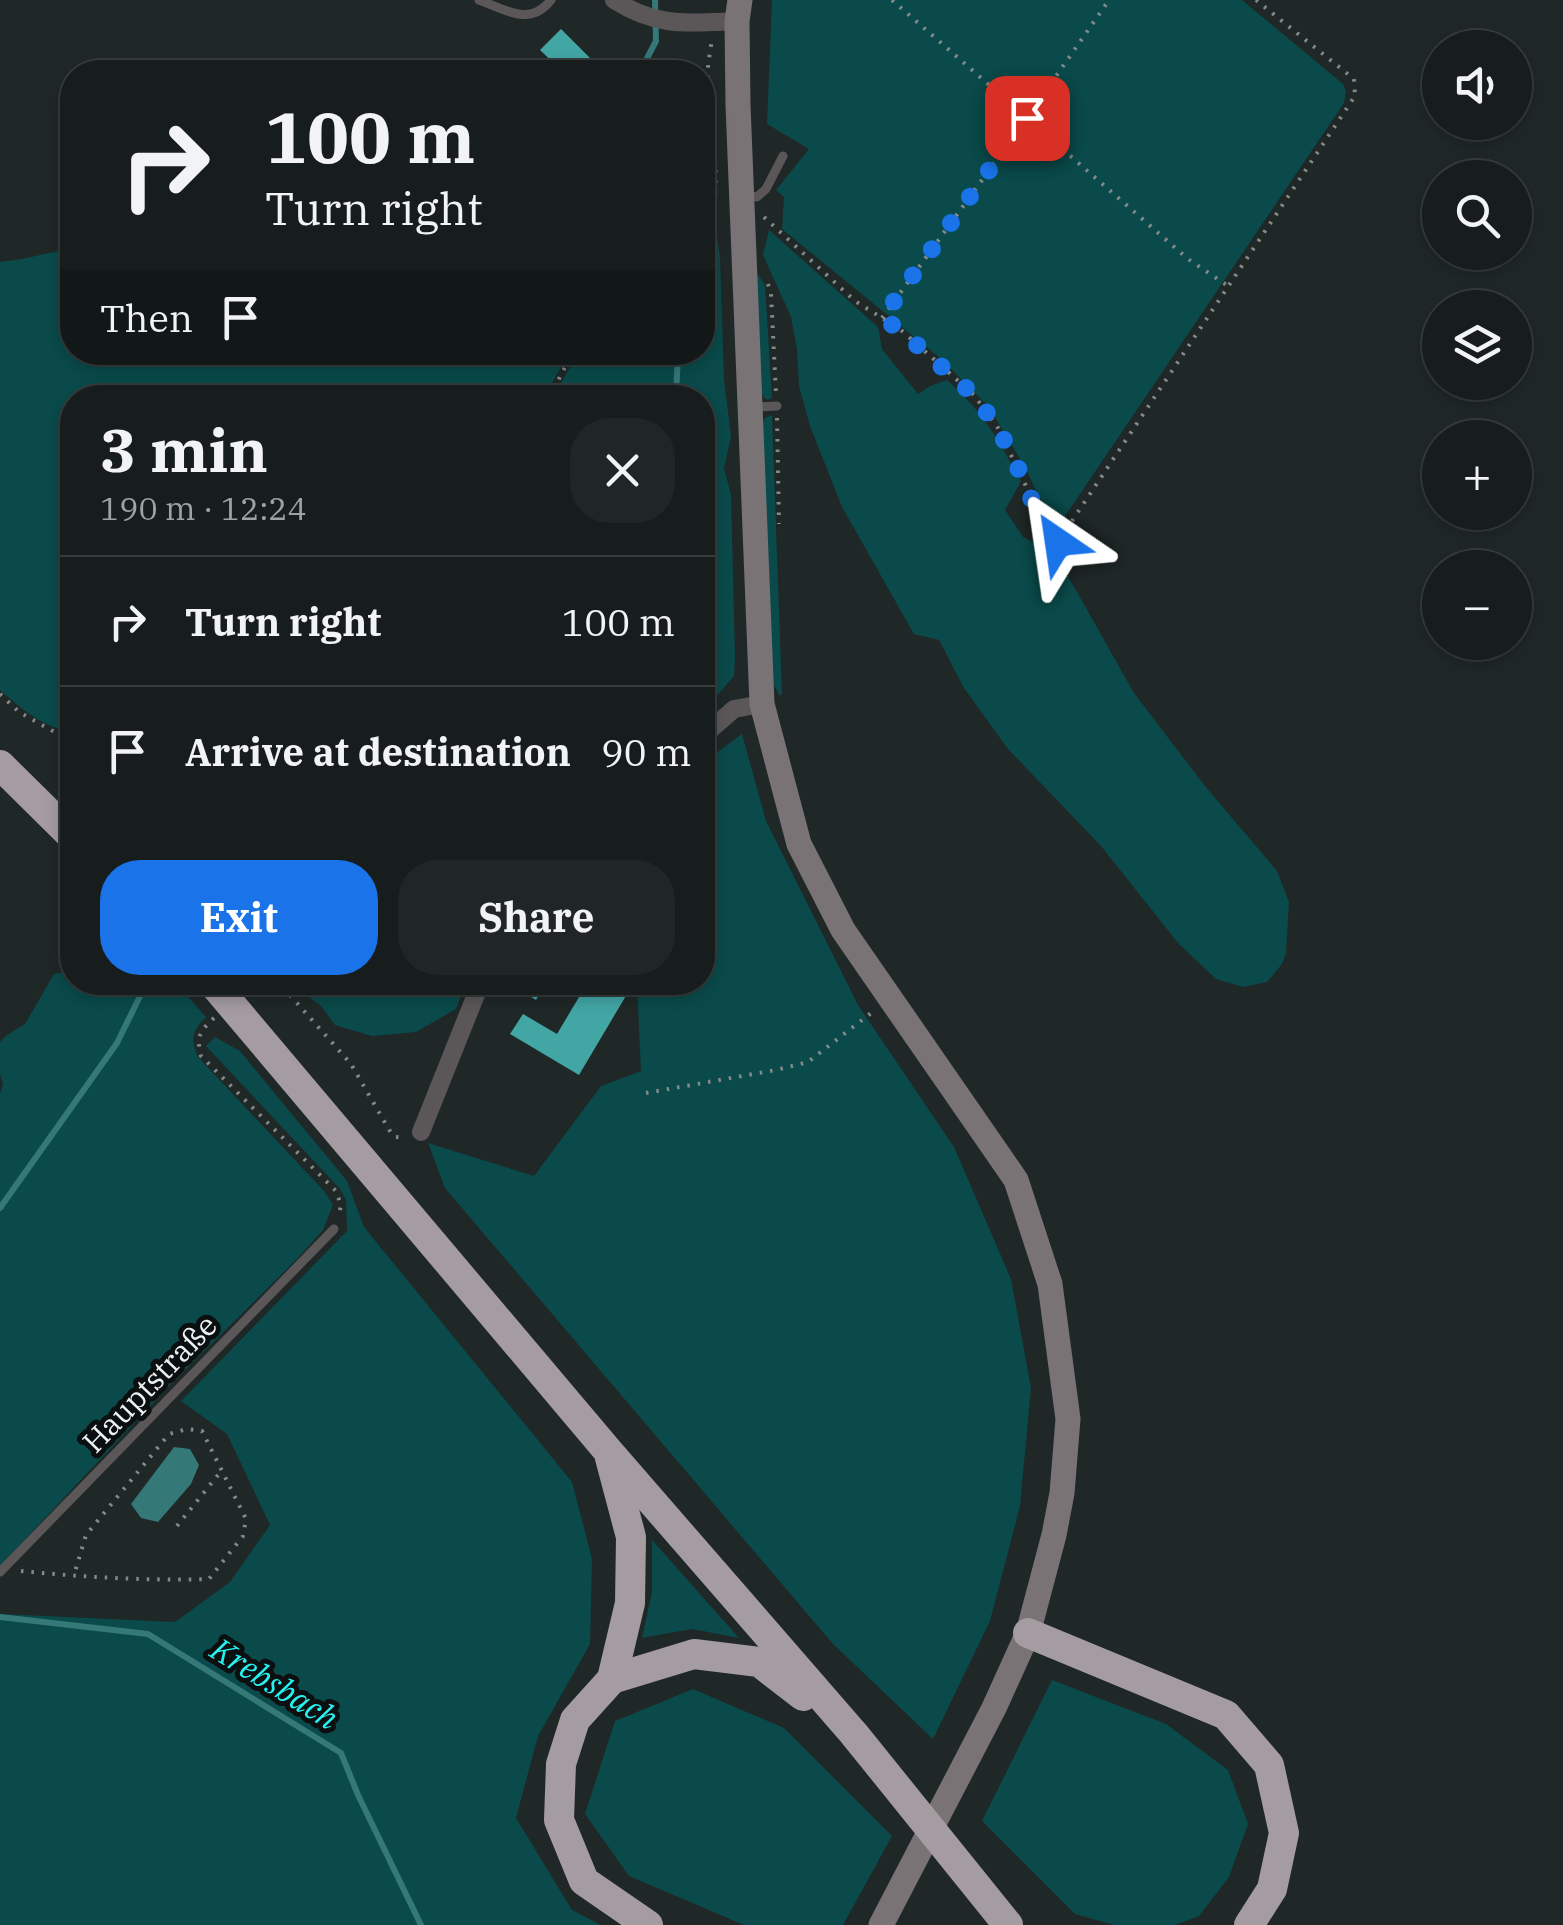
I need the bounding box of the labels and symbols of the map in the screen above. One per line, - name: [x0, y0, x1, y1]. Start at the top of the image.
- pin: [985, 76, 1070, 161]
- position arrow: [1006, 490, 1110, 594]
- street label: Hauptstraße: [73, 1306, 225, 1460]
- water label: Krebsbach: [203, 1627, 347, 1739]

